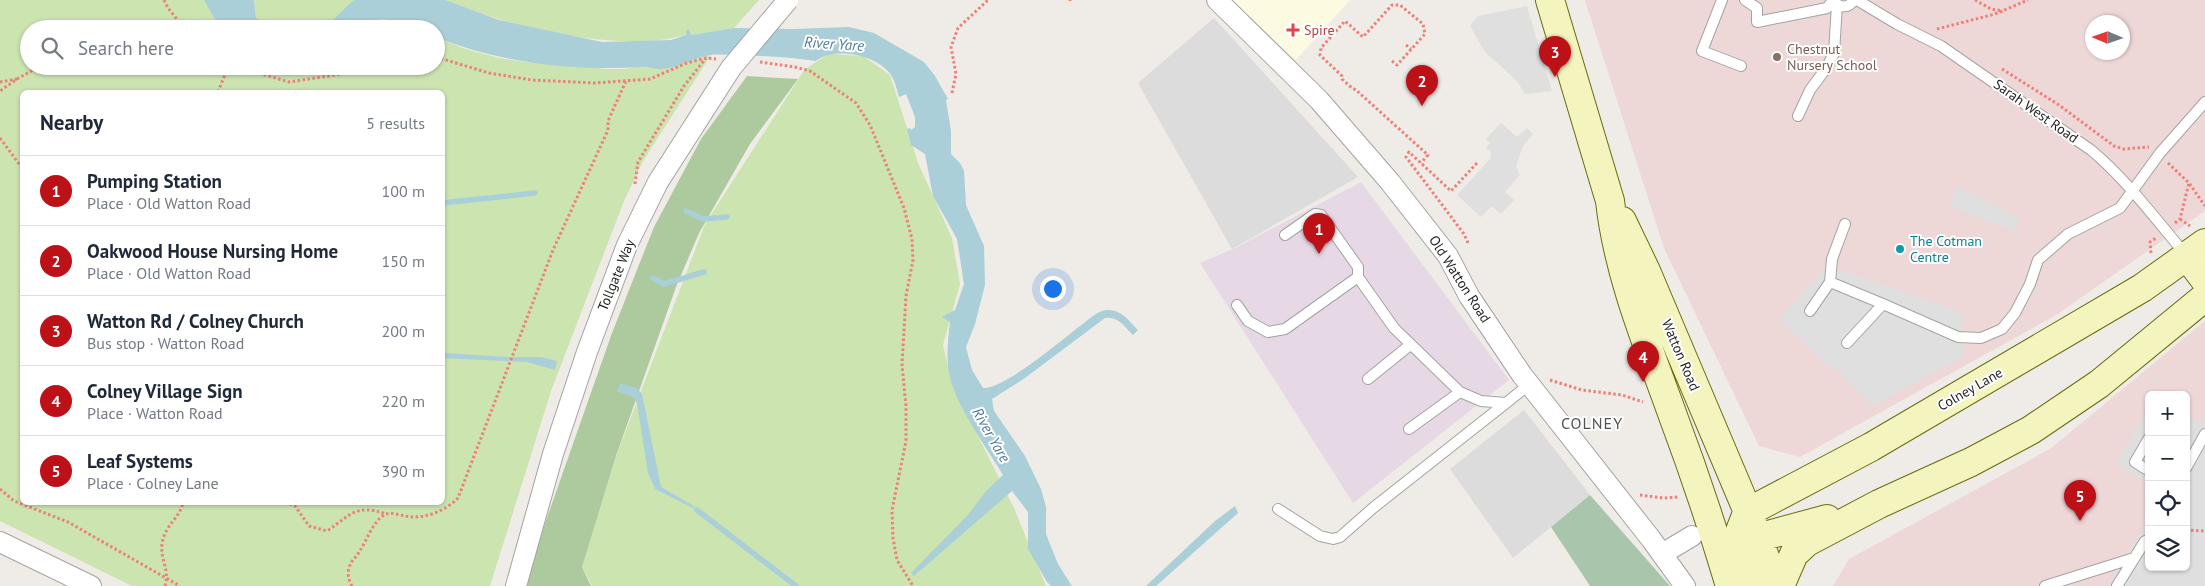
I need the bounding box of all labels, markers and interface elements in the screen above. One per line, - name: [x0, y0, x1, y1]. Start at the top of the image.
- north arrow: [2085, 15, 2130, 60]
- search box: [20, 20, 445, 75]
- place label: Spire: [1304, 21, 1335, 39]
- marker: Spire: [1286, 23, 1300, 37]
- water label: River Yare: [803, 32, 865, 55]
- icon: search: [38, 34, 66, 62]
- text: Search here: [78, 36, 174, 60]
- pin: 3: [1539, 36, 1571, 77]
- place label: Chestnut Nursery School: [1787, 40, 1877, 74]
- marker: Chestnut Nursery School: [1771, 51, 1783, 63]
- pin: 2: [1406, 65, 1438, 106]
- street label: Sarah West Road: [1990, 75, 2082, 147]
- text: Nearby: [40, 109, 103, 136]
- text: 5 results: [366, 113, 425, 133]
- text: Pumping Station: [87, 169, 222, 193]
- text: 1: [51, 181, 61, 201]
- text: 100 m: [382, 181, 425, 201]
- text: Place · Old Watton Road: [87, 193, 251, 213]
- pin: 1: [1303, 213, 1335, 254]
- street label: Old Watton Road: [1425, 232, 1495, 326]
- place label: The Cotman Centre: [1910, 232, 1982, 266]
- street label: Tollgate Way: [593, 236, 639, 314]
- text: Oakwood House Nursing Home: [87, 239, 338, 263]
- marker: The Cotman Centre: [1894, 243, 1906, 255]
- text: 2: [51, 251, 61, 271]
- text: 150 m: [382, 251, 425, 271]
- text: Place · Old Watton Road: [87, 263, 251, 283]
- your location: [1040, 276, 1066, 302]
- text: Watton Rd / Colney Church: [87, 309, 304, 333]
- street label: Watton Road: [1658, 317, 1704, 393]
- text: 3: [51, 321, 61, 341]
- text: 200 m: [382, 321, 425, 341]
- text: Bus stop · Watton Road: [87, 333, 244, 353]
- pin: 4: [1627, 341, 1659, 382]
- street label: Colney Lane: [1934, 363, 2006, 415]
- text: Colney Village Sign: [87, 379, 243, 403]
- text: 4: [51, 391, 61, 411]
- text: 220 m: [382, 391, 425, 411]
- map controls: [2145, 391, 2190, 571]
- button: +: [2145, 391, 2190, 436]
- text: Place · Watton Road: [87, 403, 223, 423]
- water label: River Yare: [968, 404, 1015, 466]
- district label: COLNEY: [1561, 413, 1623, 433]
- button: −: [2145, 436, 2190, 481]
- text: Leaf Systems: [87, 449, 193, 473]
- text: 5: [51, 461, 61, 481]
- text: 390 m: [382, 461, 425, 481]
- text: Place · Colney Lane: [87, 473, 219, 493]
- pin: 5: [2064, 480, 2096, 521]
- button: locate: [2145, 481, 2190, 526]
- button: layers: [2145, 526, 2190, 571]

